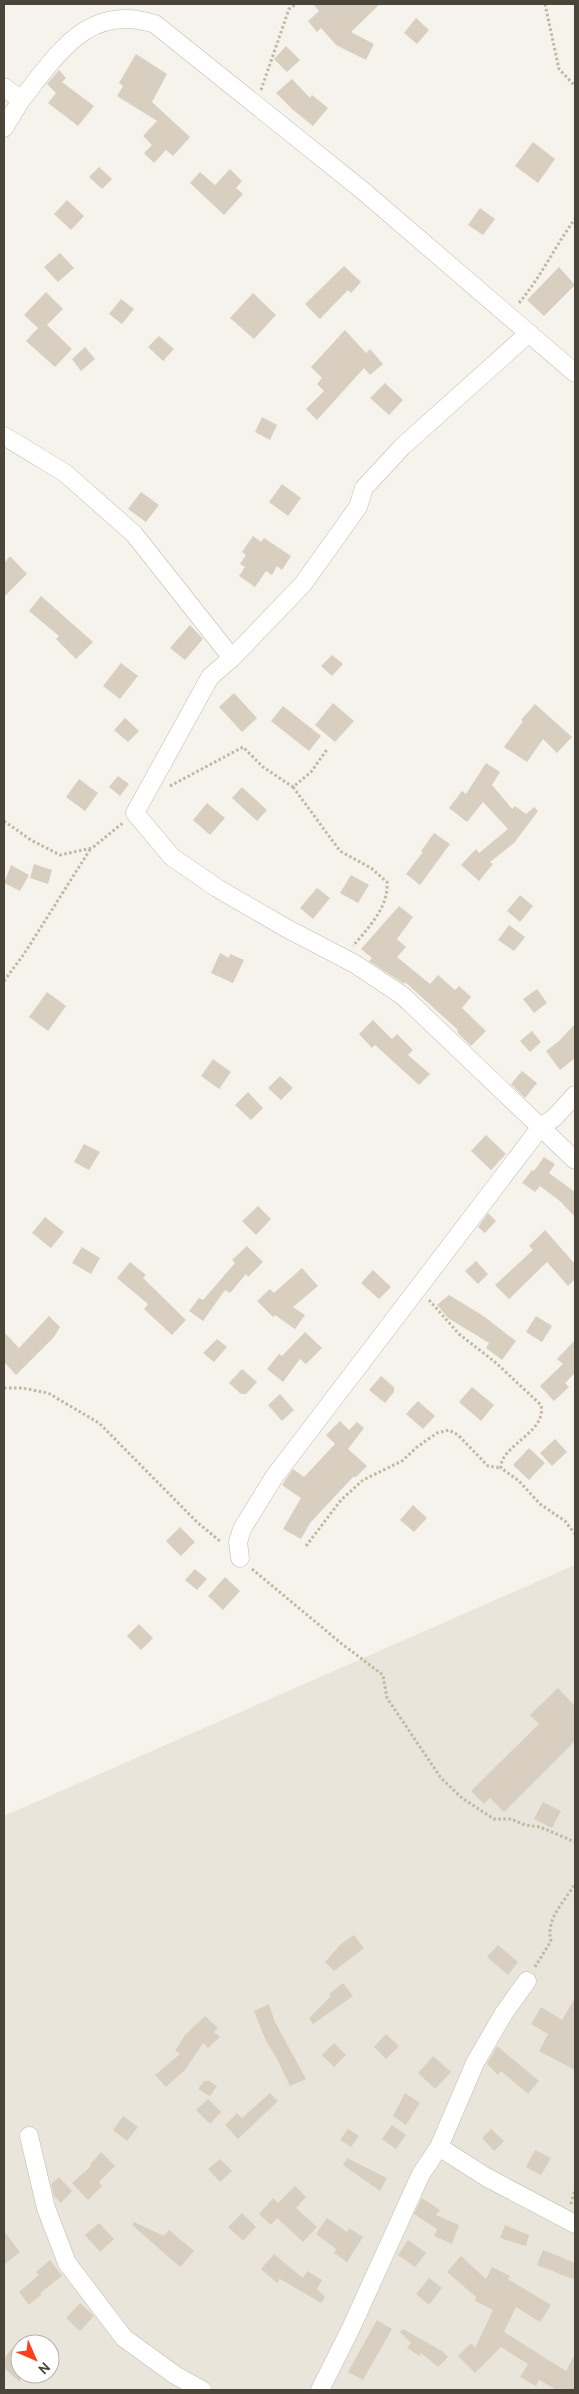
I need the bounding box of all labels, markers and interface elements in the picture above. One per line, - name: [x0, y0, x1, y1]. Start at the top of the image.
- north arrow: [10, 2334, 60, 2384]
- text: N: [34, 2358, 54, 2378]

